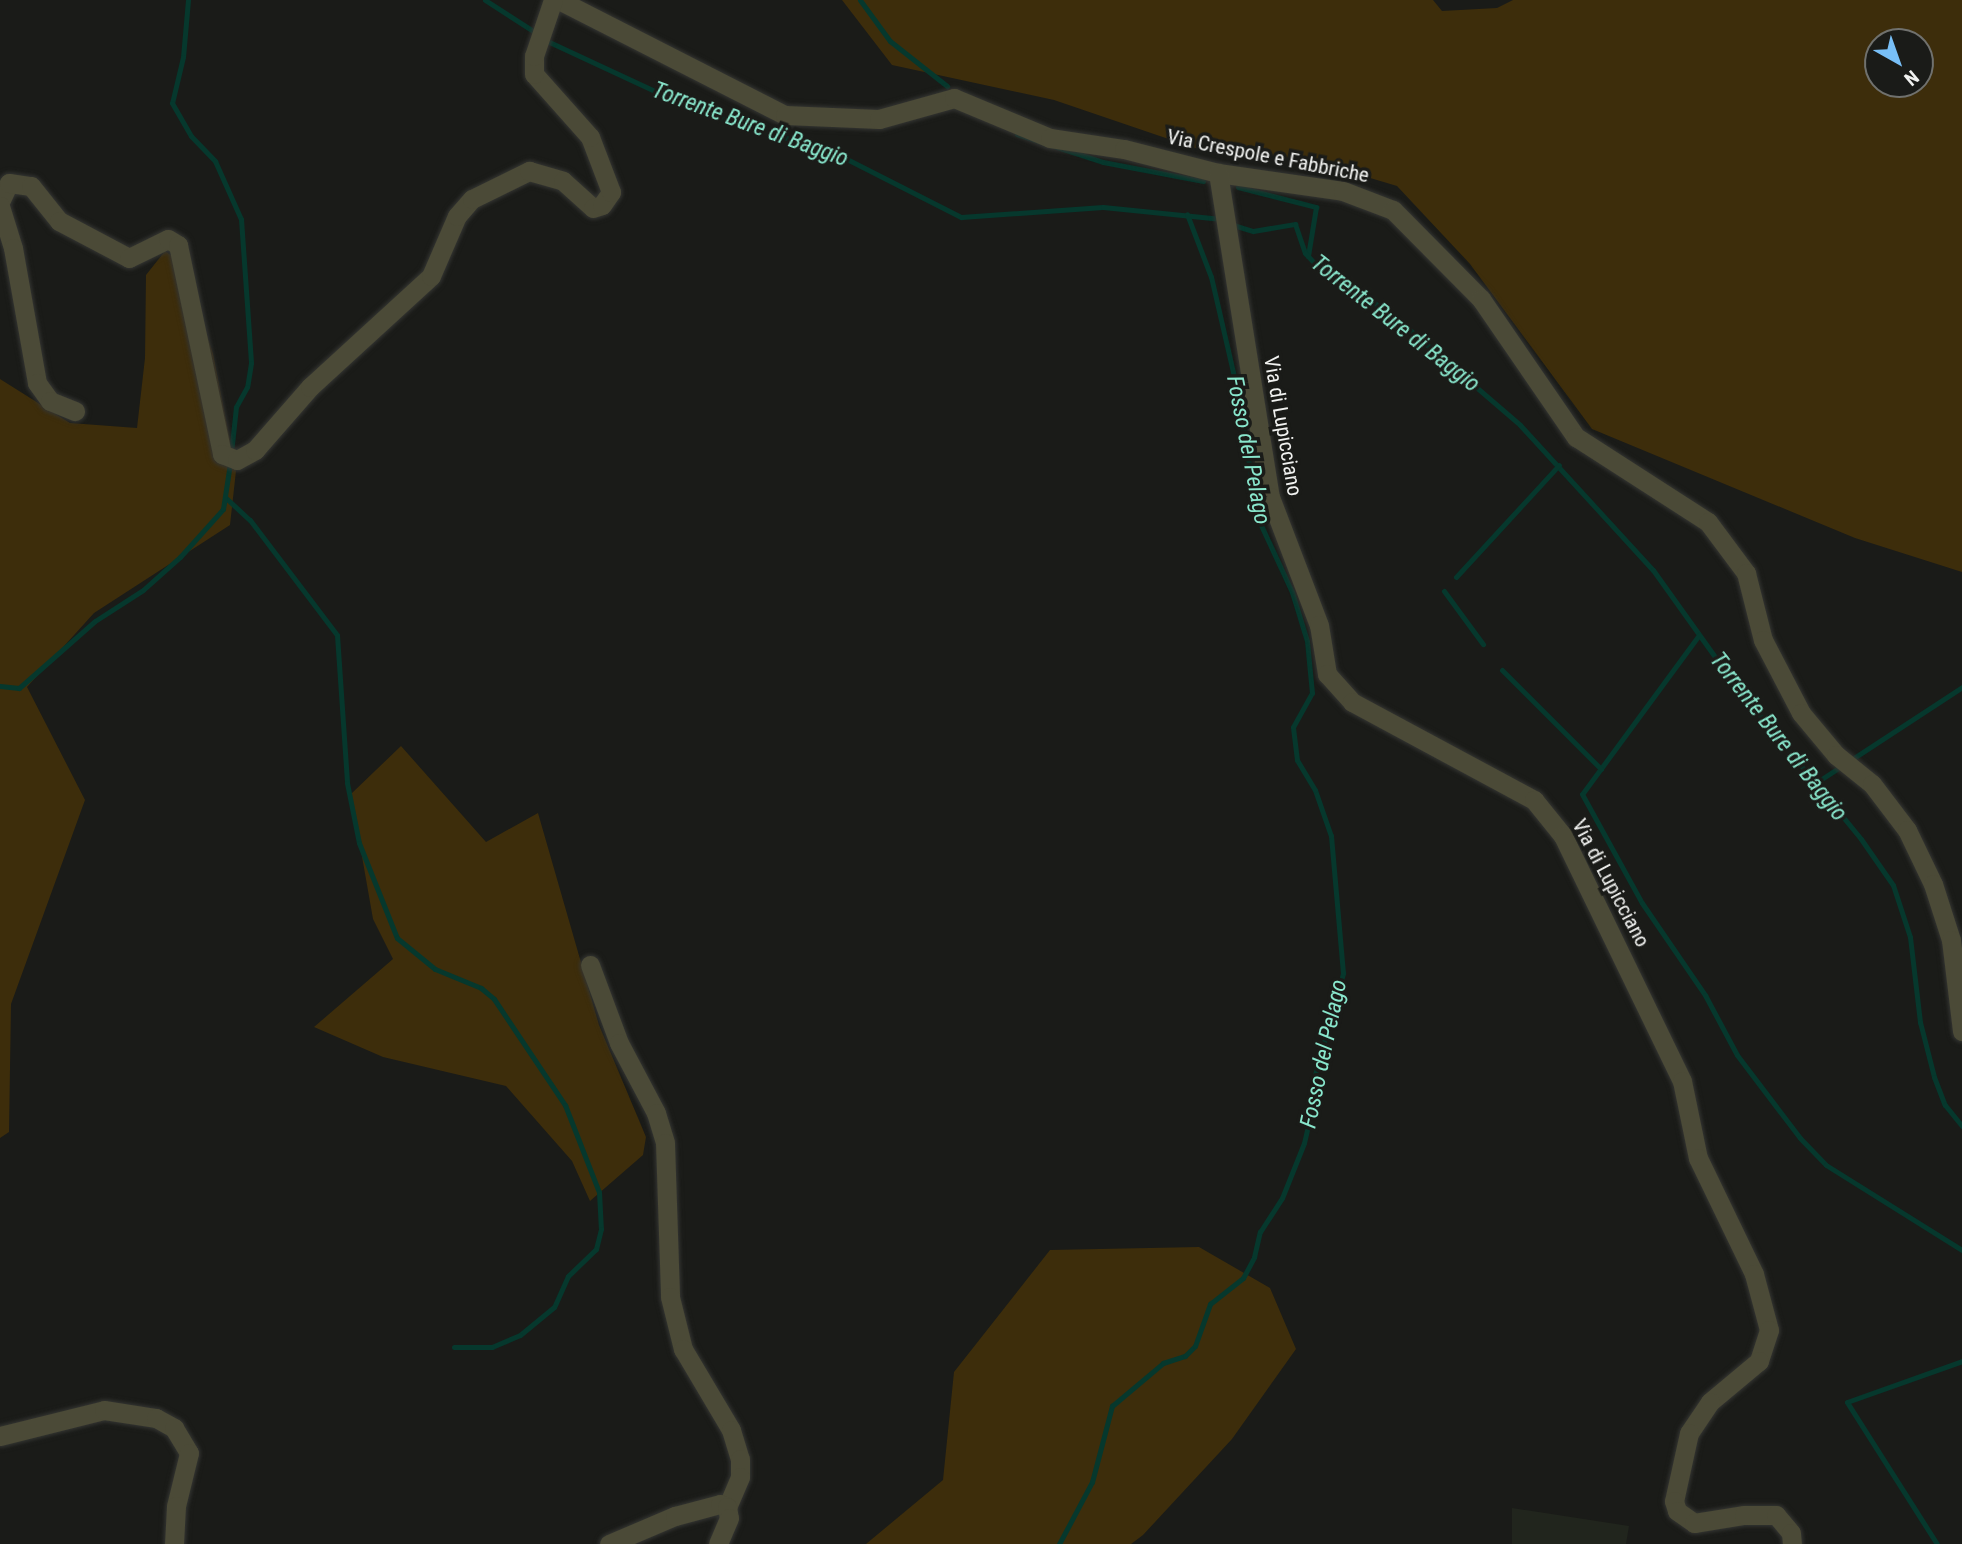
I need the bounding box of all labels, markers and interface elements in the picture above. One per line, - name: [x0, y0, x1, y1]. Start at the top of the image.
- north arrow: [1864, 28, 1934, 98]
- text: N: [1900, 65, 1923, 90]
- water label: Torrente Bure di Baggio: [648, 77, 852, 173]
- street label: Via Crespole e Fabbriche: [1165, 124, 1371, 188]
- water label: Torrente Bure di Baggio: [1305, 250, 1485, 398]
- street label: Via di Lupicciano: [1258, 354, 1308, 498]
- water label: Fosso del Pelago: [1220, 373, 1276, 527]
- water label: Torrente Bure di Baggio: [1704, 647, 1852, 827]
- street label: Via di Lupicciano: [1567, 815, 1655, 951]
- water label: Fosso del Pelago: [1295, 977, 1353, 1131]

